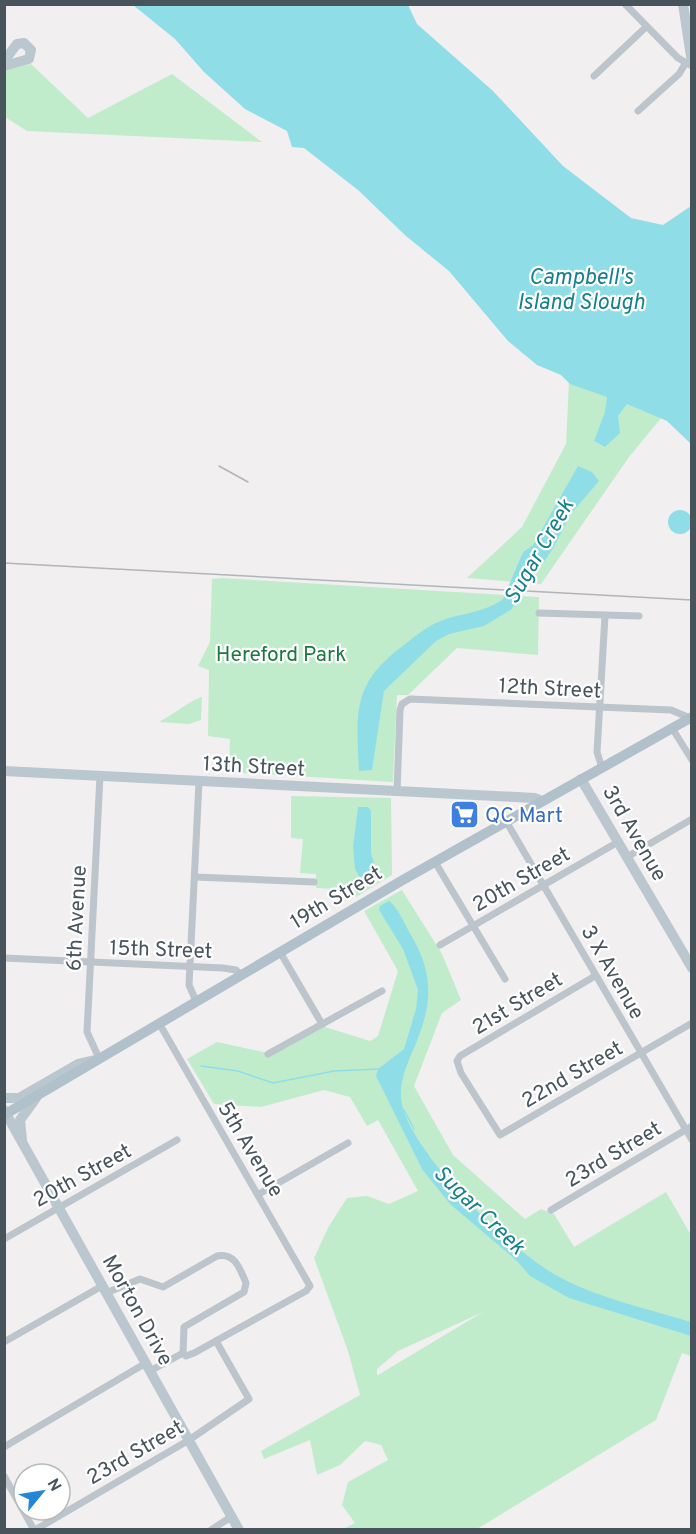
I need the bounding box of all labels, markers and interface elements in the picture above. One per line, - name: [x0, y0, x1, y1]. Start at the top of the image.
- water label: Campbell's Island Slough: [517, 265, 645, 317]
- water label: Sugar Creek: [499, 494, 582, 610]
- park label: Hereford Park: [216, 642, 346, 669]
- street label: 12th Street: [498, 673, 602, 706]
- street label: 13th Street: [202, 751, 306, 784]
- street label: 3rd Avenue: [595, 781, 672, 887]
- supermarket icon: QC Mart: [448, 799, 480, 831]
- place label: QC Mart: [485, 803, 563, 830]
- street label: 20th Street: [468, 841, 575, 919]
- street label: 19th Street: [286, 860, 388, 936]
- street label: 6th Avenue: [61, 864, 94, 972]
- street label: 3 X Avenue: [574, 921, 650, 1025]
- street label: 15th Street: [109, 935, 213, 966]
- street label: 21st Street: [468, 967, 568, 1042]
- street label: 22nd Street: [517, 1036, 628, 1115]
- street label: 5th Avenue: [211, 1097, 289, 1202]
- street label: 23rd Street: [561, 1116, 667, 1195]
- street label: 20th Street: [29, 1138, 137, 1214]
- water label: Sugar Creek: [427, 1161, 530, 1262]
- street label: Morton Drive: [95, 1250, 178, 1371]
- street label: 23rd Street: [82, 1415, 189, 1492]
- north arrow: [12, 1462, 72, 1522]
- text: N: [42, 1476, 65, 1495]

